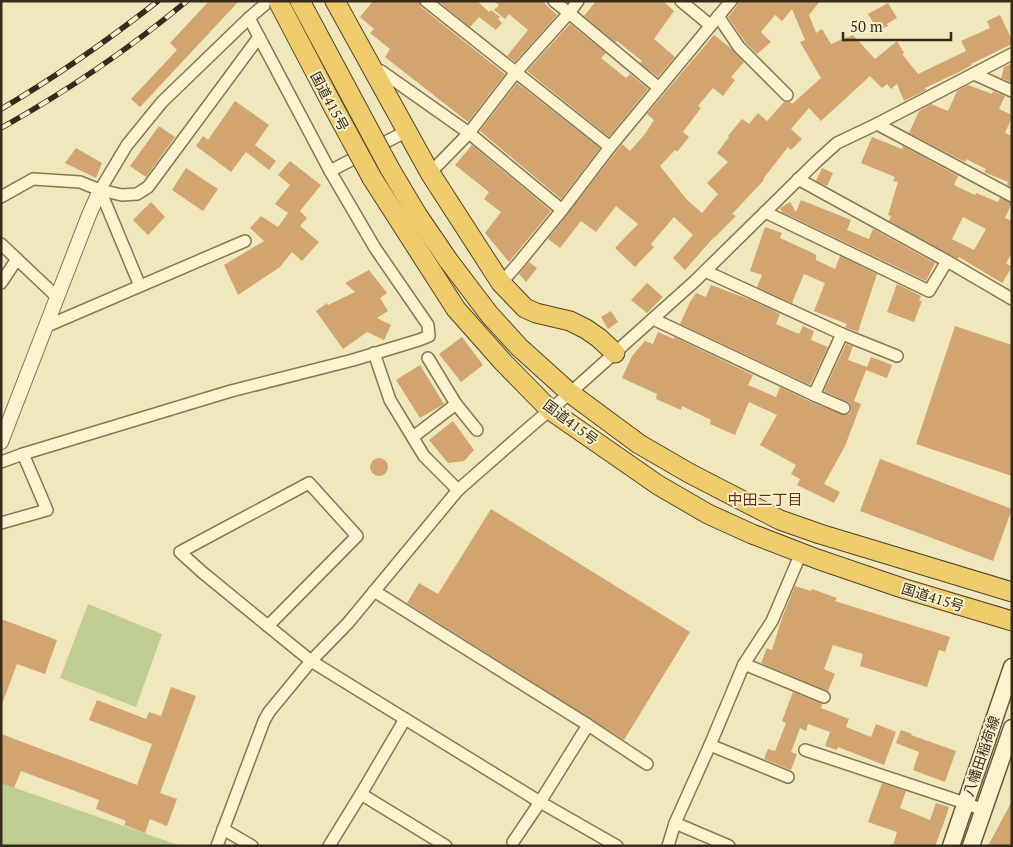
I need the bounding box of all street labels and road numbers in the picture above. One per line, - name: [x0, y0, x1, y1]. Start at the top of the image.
- street label: 国道415号: [306, 68, 354, 134]
- street label: 国道415号: [540, 395, 602, 449]
- street label: 国道415号: [899, 579, 967, 615]
- street label: 八幡田稲荷線: [958, 713, 1004, 799]

